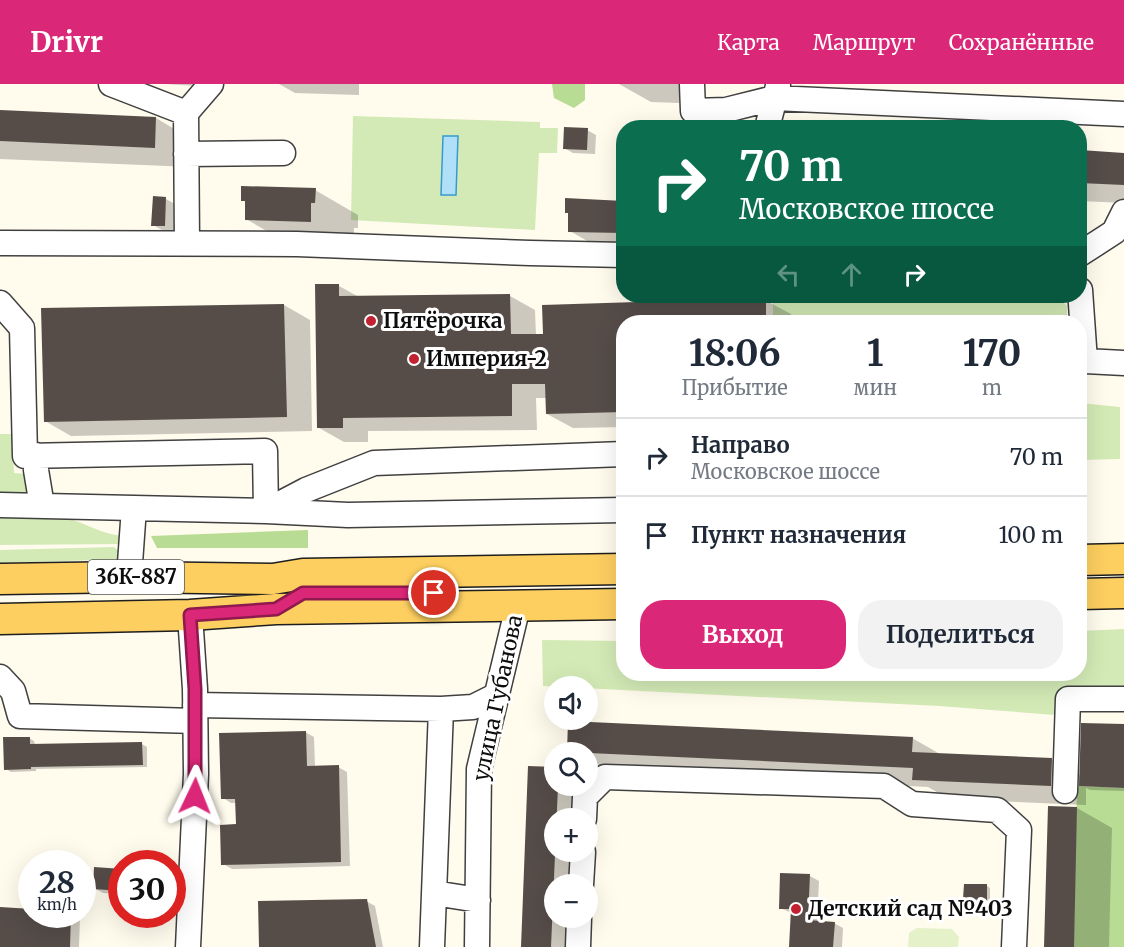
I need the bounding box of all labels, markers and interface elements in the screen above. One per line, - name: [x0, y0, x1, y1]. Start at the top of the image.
- text: Drivr: [30, 24, 103, 60]
- text: Карта: [717, 29, 780, 56]
- text: Маршрут: [813, 29, 916, 56]
- text: Сохранённые: [949, 29, 1094, 56]
- text: 70 m: [739, 140, 843, 192]
- icon: right: [640, 144, 718, 222]
- text: Московское шоссе: [739, 192, 994, 226]
- icon: left: [772, 258, 805, 291]
- icon: ahead: [835, 258, 868, 291]
- icon: right: [898, 258, 931, 291]
- place label: Пятёрочка: [383, 307, 503, 334]
- marker: Пятёрочка: [364, 314, 378, 328]
- text: 18:06: [689, 331, 781, 376]
- text: 1: [867, 331, 884, 376]
- text: 170: [963, 331, 1021, 376]
- place label: Империя-2: [426, 345, 547, 372]
- marker: Империя-2: [407, 352, 421, 366]
- text: Прибытие: [682, 375, 788, 400]
- text: мин: [853, 375, 897, 400]
- text: m: [982, 375, 1002, 400]
- text: Направо: [691, 431, 790, 459]
- icon: right: [640, 441, 673, 474]
- text: 70 m: [1010, 443, 1063, 471]
- text: Московское шоссе: [691, 459, 880, 484]
- icon: arrive: [640, 519, 673, 552]
- text: Пункт назначения: [691, 521, 906, 549]
- text: 100 m: [998, 521, 1063, 549]
- road number: 36К-887: [88, 560, 184, 594]
- pin: [408, 567, 459, 618]
- icon: arrive: [417, 576, 450, 609]
- button: Выход: [640, 600, 846, 669]
- button: Поделиться: [858, 600, 1063, 669]
- street label: улица Губанова: [467, 612, 528, 784]
- map controls: [544, 676, 598, 928]
- button: sound: [544, 676, 598, 730]
- button: search: [544, 742, 598, 796]
- position arrow: [163, 764, 227, 828]
- button: +: [544, 808, 598, 862]
- speed limit sign: 30: [108, 850, 186, 928]
- text: 28: [39, 863, 75, 901]
- button: −: [544, 874, 598, 928]
- text: km/h: [37, 895, 77, 914]
- place label: Детский сад №403: [808, 895, 1013, 922]
- marker: Детский сад №403: [789, 902, 803, 916]

